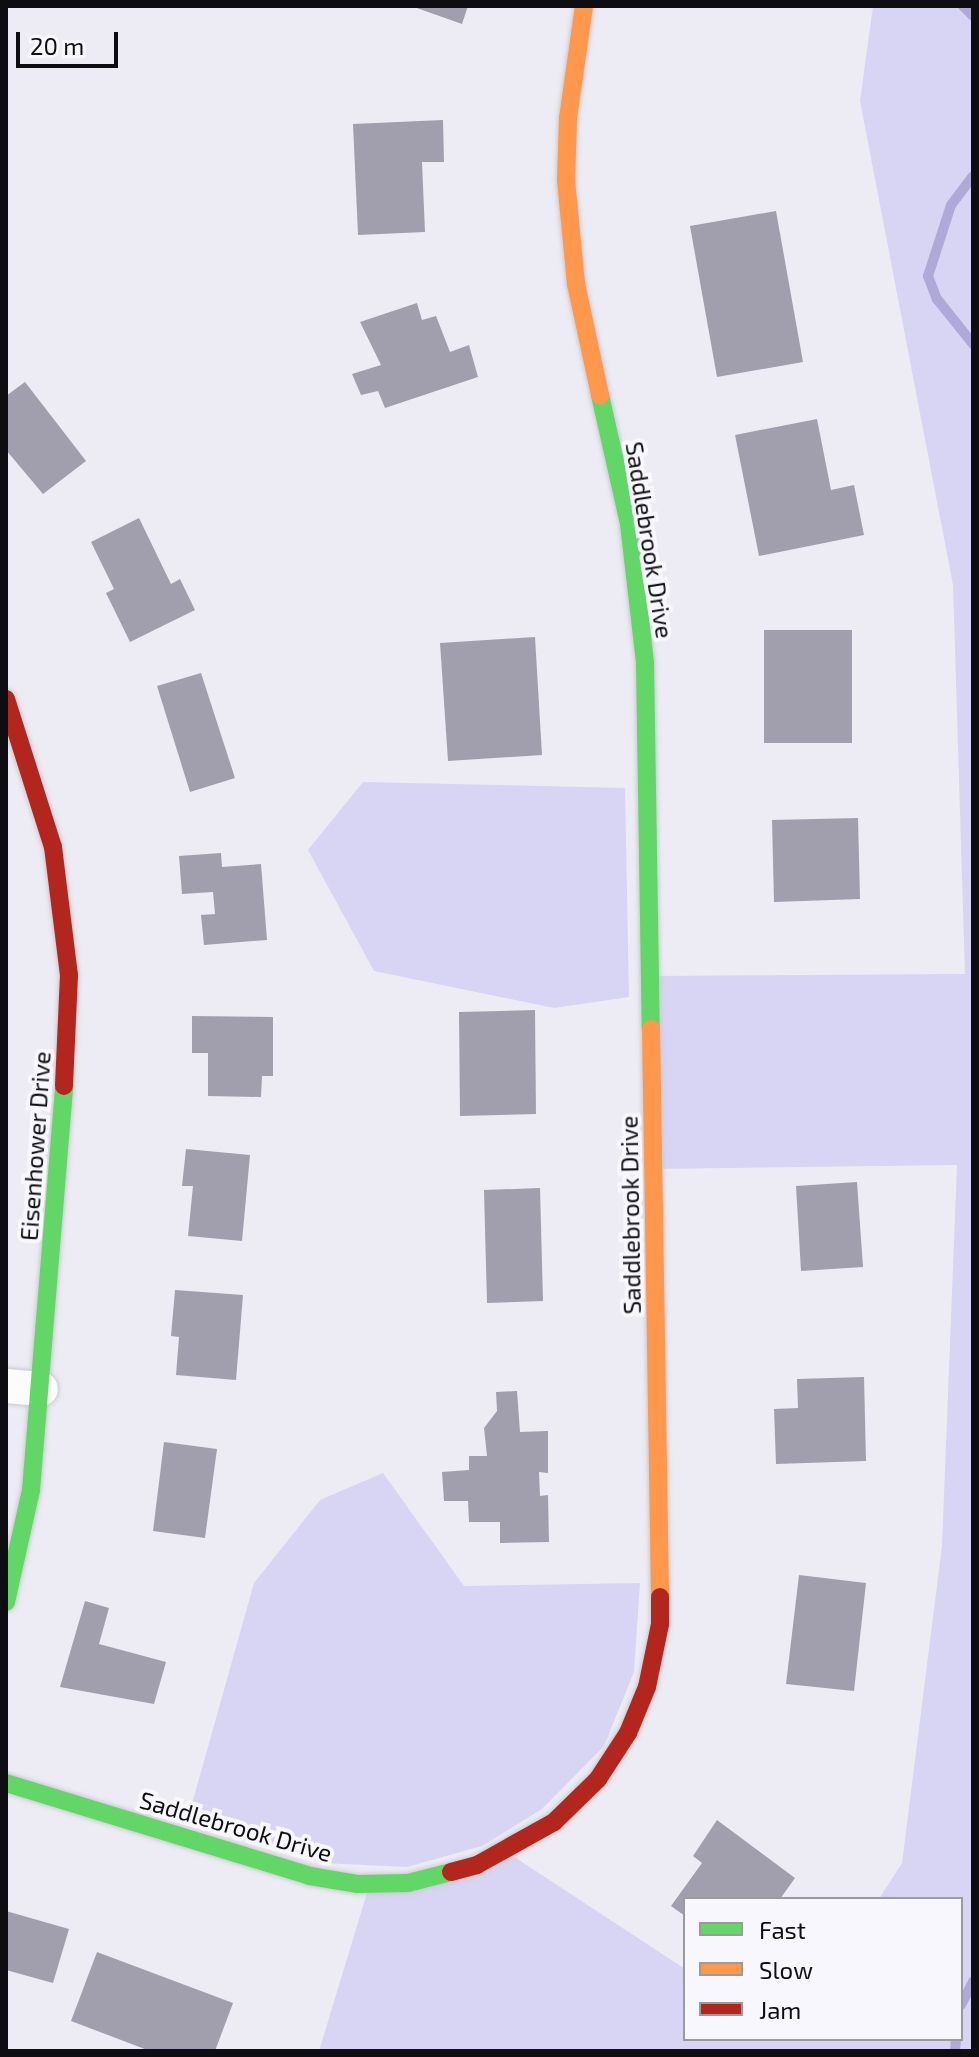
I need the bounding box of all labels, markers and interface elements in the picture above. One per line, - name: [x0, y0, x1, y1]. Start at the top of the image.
- scale bar: [20, 16, 122, 66]
- text: 20 m: [30, 31, 84, 60]
- street label: Saddlebrook Drive: [620, 439, 680, 641]
- street label: Eisenhower Drive: [14, 1050, 56, 1242]
- street label: Saddlebrook Drive: [614, 1115, 646, 1315]
- street label: Saddlebrook Drive: [136, 1785, 336, 1867]
- legend: [683, 1897, 963, 2041]
- text: Fast: [759, 1915, 806, 1944]
- text: Slow: [759, 1955, 813, 1984]
- text: Jam: [759, 1995, 801, 2024]

